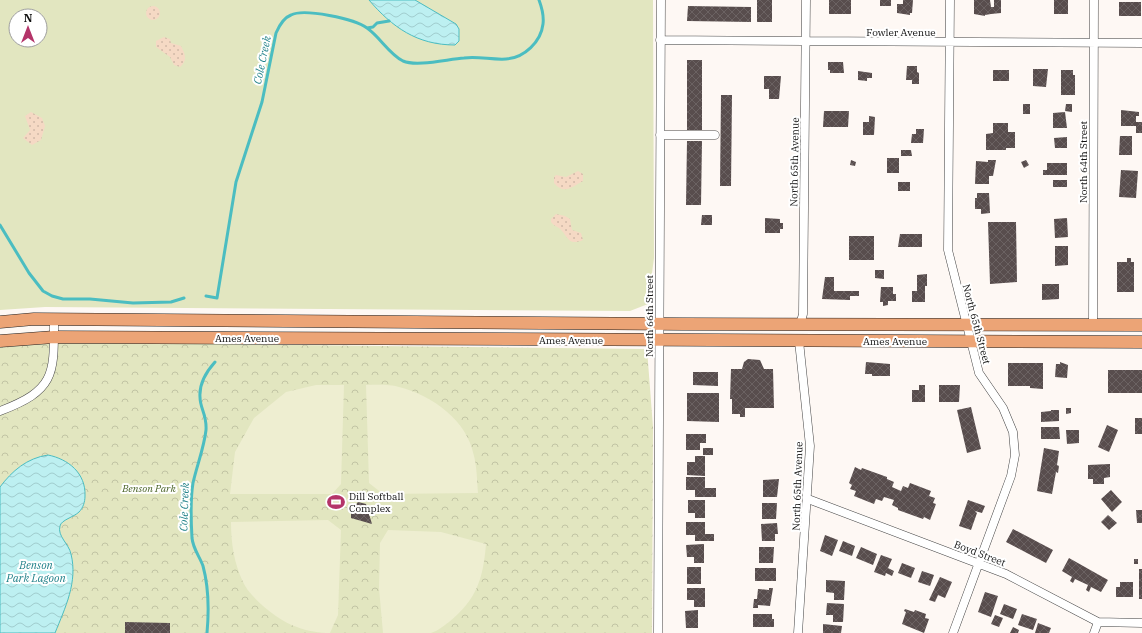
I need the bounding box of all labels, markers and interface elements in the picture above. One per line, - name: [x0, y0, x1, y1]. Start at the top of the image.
- north arrow: [8, 8, 48, 48]
- text: N: [24, 11, 33, 25]
- street label: Fowler Avenue: [866, 26, 936, 39]
- water label: Cole Creek: [250, 34, 274, 85]
- street label: North 65th Avenue: [787, 117, 802, 207]
- street label: North 64th Street: [1077, 120, 1090, 203]
- street label: North 66th Street: [643, 274, 656, 357]
- street label: North 65th Street: [960, 283, 994, 366]
- street label: Ames Avenue: [215, 332, 279, 345]
- street label: Ames Avenue: [539, 334, 603, 347]
- street label: Ames Avenue: [863, 335, 927, 348]
- street label: North 65th Avenue: [789, 441, 806, 531]
- park label: Benson Park: [121, 482, 176, 495]
- water label: Cole Creek: [176, 482, 192, 532]
- place label: Dill Softball Complex: [349, 490, 403, 515]
- sports icon: Dill Softball Complex: [326, 492, 346, 512]
- street label: Boyd Street: [952, 538, 1008, 569]
- water label: Benson Park Lagoon: [5, 558, 66, 585]

